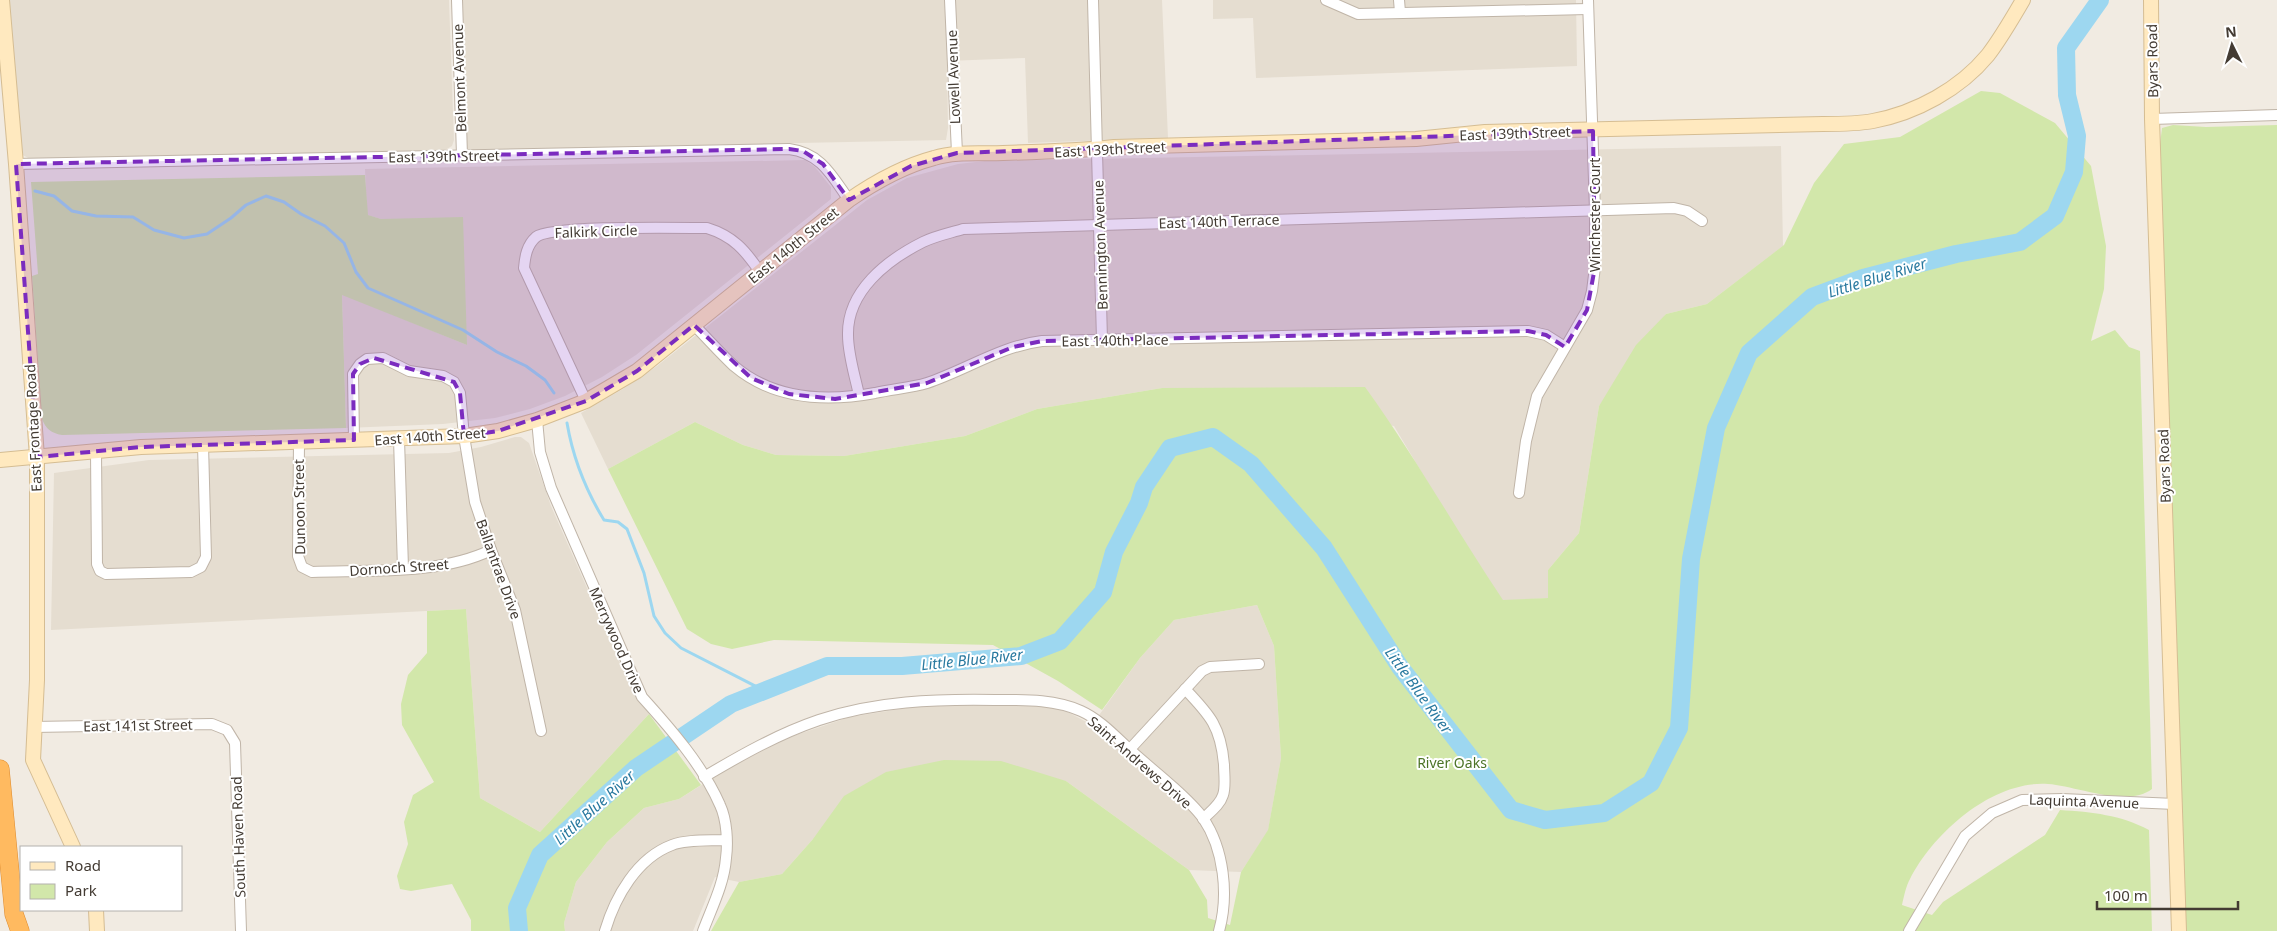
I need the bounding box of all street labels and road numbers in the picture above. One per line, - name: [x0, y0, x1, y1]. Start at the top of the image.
- street label: Belmont Avenue: [448, 23, 470, 133]
- street label: Byars Road: [2142, 24, 2162, 98]
- street label: Lowell Avenue: [942, 29, 964, 125]
- street label: East 139th Street: [1459, 122, 1571, 144]
- street label: East 139th Street: [1054, 137, 1166, 161]
- street label: East 139th Street: [388, 146, 500, 166]
- street label: Winchester Court: [1585, 158, 1604, 272]
- street label: Bennington Avenue: [1088, 180, 1112, 310]
- street label: East 140th Street: [744, 203, 842, 287]
- street label: East 140th Terrace: [1158, 209, 1280, 233]
- street label: Falkirk Circle: [554, 220, 638, 242]
- street label: East 140th Place: [1061, 330, 1169, 350]
- street label: East Frontage Road: [20, 364, 46, 492]
- street label: East 140th Street: [374, 423, 486, 449]
- street label: Byars Road: [2153, 429, 2175, 503]
- street label: Dunoon Street: [289, 459, 309, 555]
- street label: Ballantrae Drive: [472, 516, 526, 622]
- street label: Dornoch Street: [349, 554, 449, 580]
- street label: Merrywood Drive: [585, 584, 649, 696]
- street label: Saint Andrews Drive: [1084, 712, 1196, 812]
- street label: East 141st Street: [83, 715, 193, 735]
- street label: South Haven Road: [226, 776, 250, 898]
- street label: Laquinta Avenue: [2028, 790, 2140, 812]

